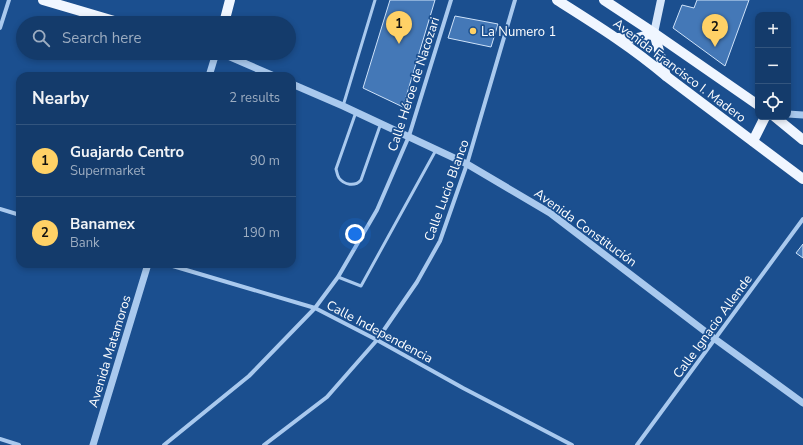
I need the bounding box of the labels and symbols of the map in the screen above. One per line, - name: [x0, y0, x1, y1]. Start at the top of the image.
- pin: 1: [386, 11, 412, 44]
- pin: 2: [702, 14, 728, 47]
- street label: Calle Héroe de Nacozari: [384, 15, 444, 154]
- street label: Avenida Francisco I. Madero: [609, 15, 750, 127]
- place label: La Numero 1: [481, 23, 556, 41]
- marker: La Numero 1: [468, 26, 478, 36]
- street label: Calle Lucio Blanco: [420, 137, 474, 244]
- street label: Avenida Constitución: [530, 184, 640, 271]
- your location: [345, 224, 365, 244]
- street label: Calle Ignacio Allende: [669, 271, 757, 382]
- street label: Avenida Matamoros: [84, 293, 136, 410]
- street label: Calle Independencia: [323, 296, 436, 368]

